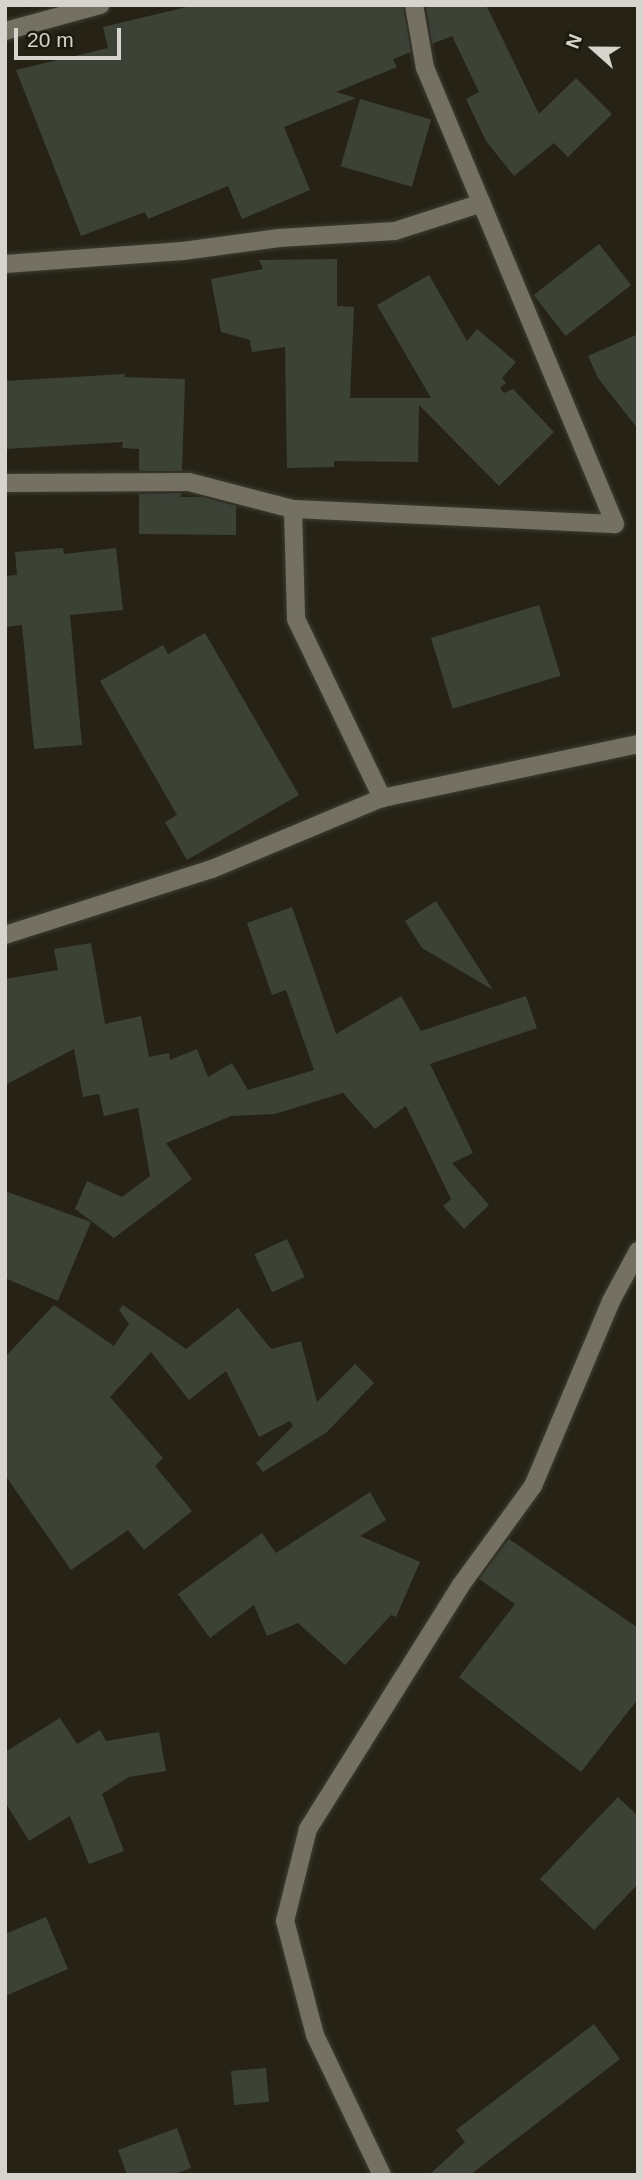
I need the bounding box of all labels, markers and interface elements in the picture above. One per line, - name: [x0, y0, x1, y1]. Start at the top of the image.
- scale bar: [18, 14, 124, 58]
- north arrow: [559, 14, 629, 84]
- text: 20 m: [27, 28, 74, 51]
- text: N: [562, 31, 586, 51]

